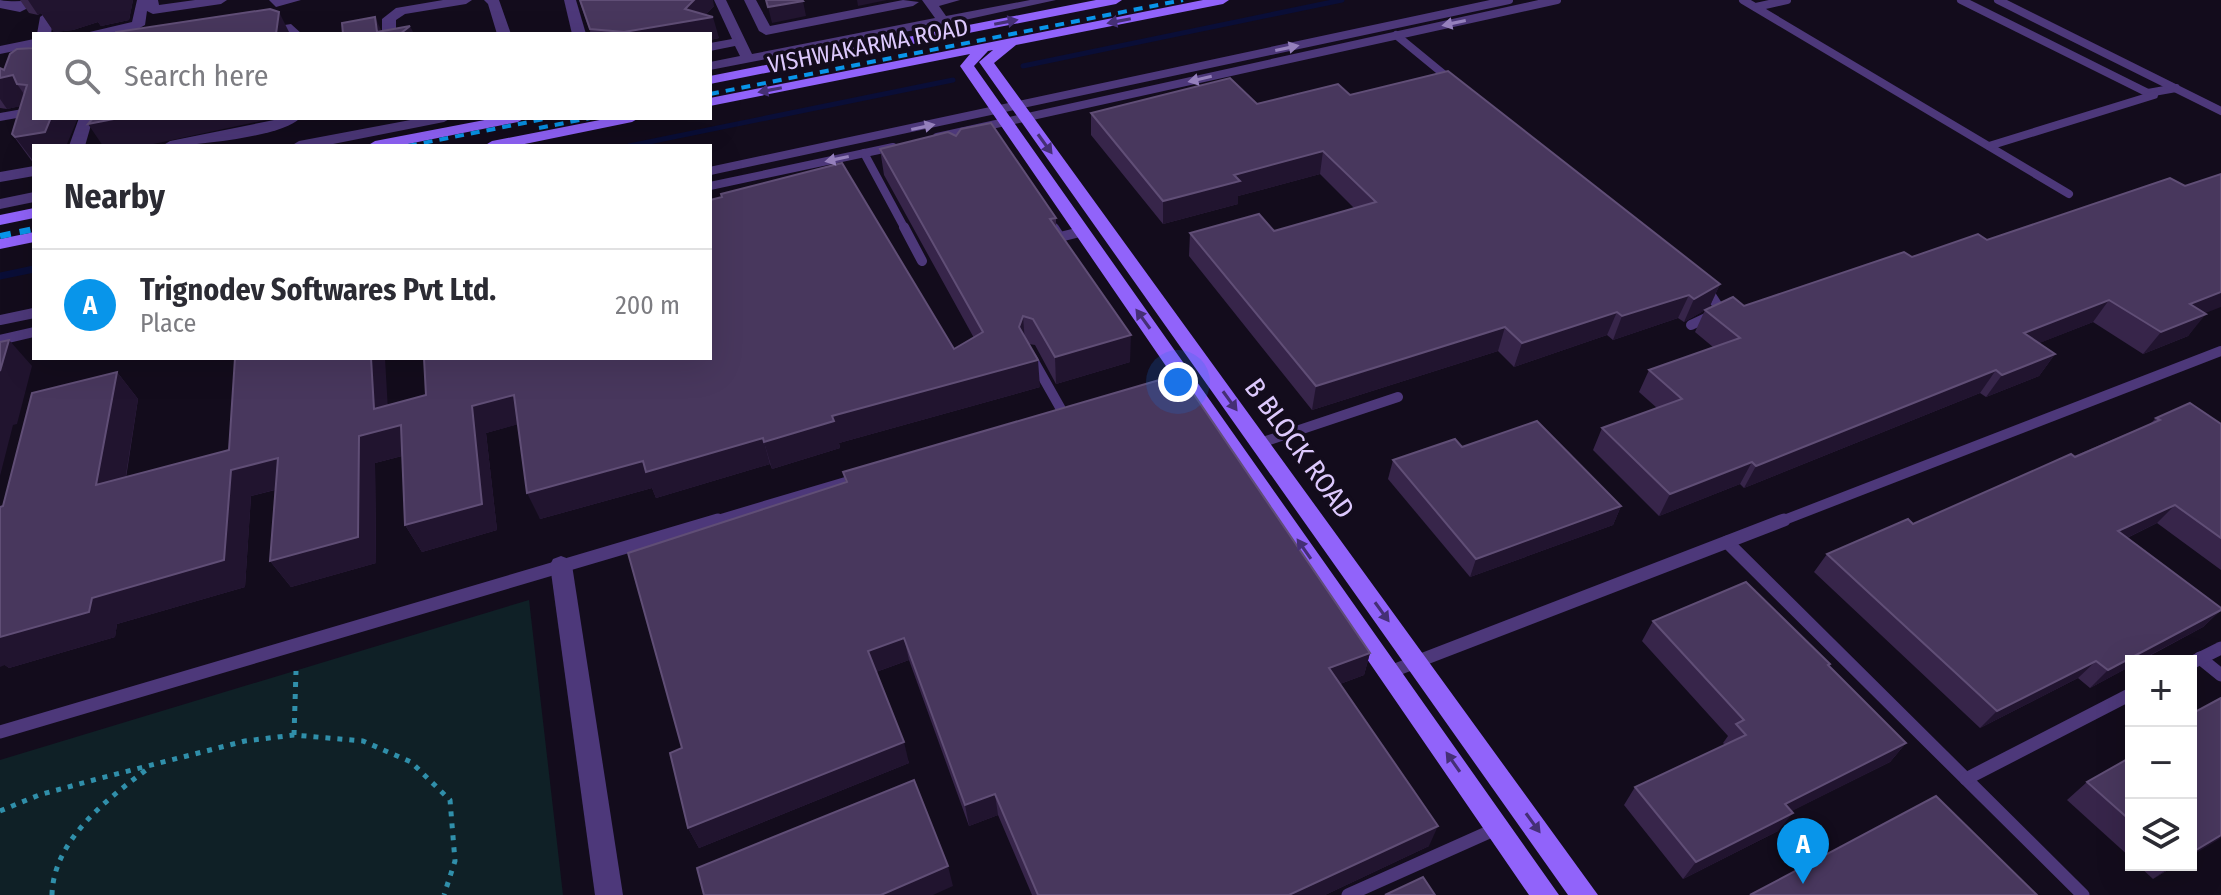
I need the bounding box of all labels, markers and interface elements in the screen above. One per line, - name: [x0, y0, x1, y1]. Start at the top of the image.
- street label: VISHWAKARMA ROAD: [765, 13, 971, 79]
- one-way arrow: [994, 15, 1019, 28]
- one-way arrow: [1106, 15, 1131, 28]
- one-way arrow: [1441, 17, 1466, 30]
- search box: [32, 32, 712, 120]
- one-way arrow: [1275, 41, 1300, 54]
- icon: search: [60, 54, 104, 98]
- text: Search here: [124, 58, 269, 94]
- one-way arrow: [1187, 73, 1212, 86]
- one-way arrow: [757, 85, 782, 97]
- one-way arrow: [911, 120, 936, 133]
- one-way arrow: [1037, 134, 1052, 155]
- one-way arrow: [824, 153, 849, 166]
- text: Nearby: [64, 176, 165, 217]
- text: Trignodev Softwares Pvt Ltd.: [140, 272, 496, 308]
- text: A: [83, 290, 97, 321]
- text: 200 m: [615, 290, 680, 321]
- text: Place: [140, 308, 196, 339]
- one-way arrow: [1136, 309, 1151, 330]
- your location: [1158, 362, 1198, 402]
- street label: B BLOCK ROAD: [1238, 372, 1361, 525]
- one-way arrow: [1222, 390, 1238, 412]
- one-way arrow: [1297, 538, 1312, 559]
- one-way arrow: [1373, 602, 1389, 622]
- map controls: [2125, 655, 2197, 871]
- button: +: [2125, 655, 2197, 727]
- button: −: [2125, 727, 2197, 799]
- one-way arrow: [1446, 751, 1461, 772]
- button: layers: [2125, 799, 2197, 871]
- one-way arrow: [1525, 813, 1540, 834]
- pin: A: [1777, 818, 1829, 884]

